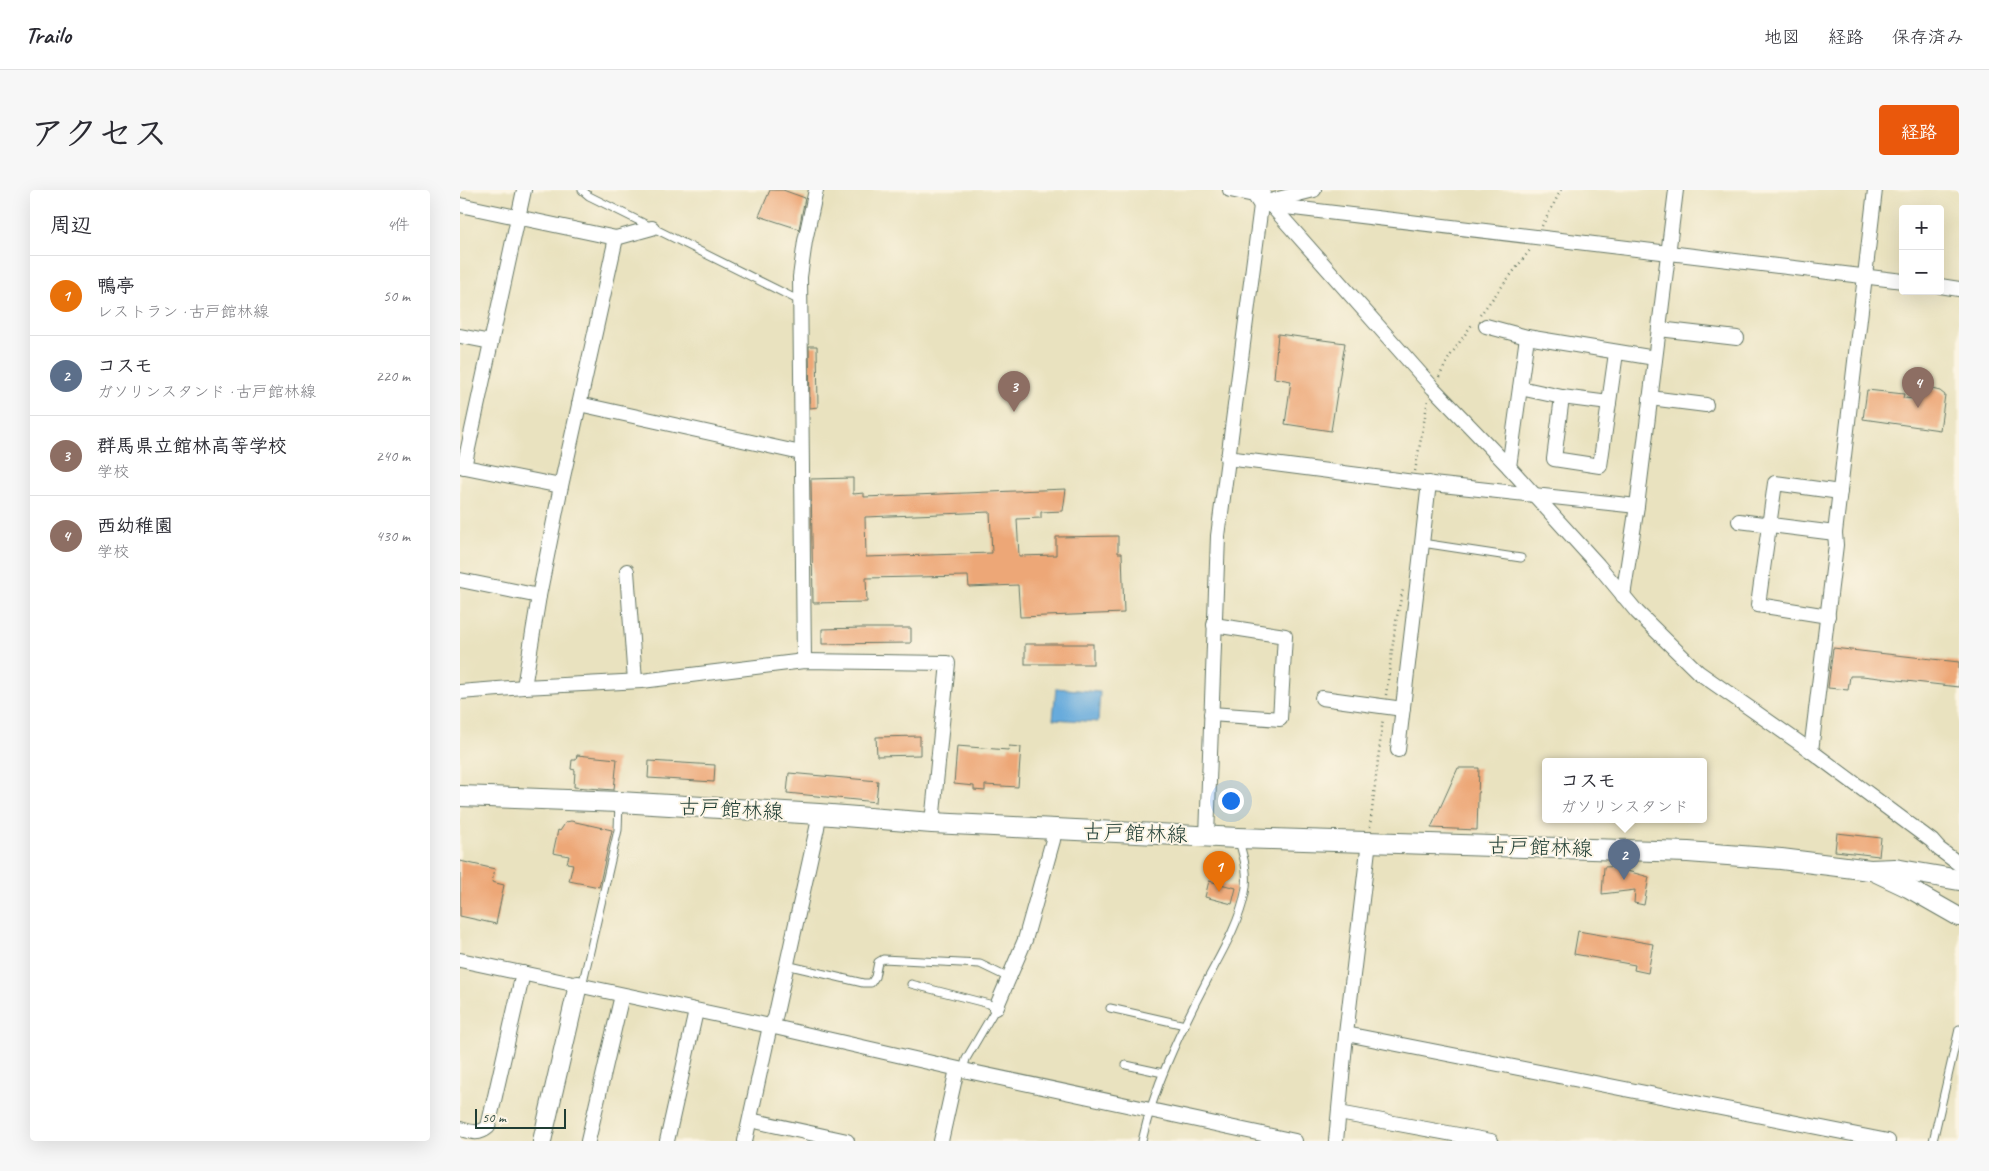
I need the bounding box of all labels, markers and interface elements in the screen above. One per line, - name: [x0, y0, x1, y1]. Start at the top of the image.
- text: Trailo: [25, 20, 71, 50]
- text: 地図: [1764, 26, 1800, 48]
- text: 経路: [1828, 26, 1864, 48]
- text: 保存済み: [1892, 26, 1964, 48]
- button: 経路: [1879, 105, 1959, 155]
- text: アクセス: [30, 111, 168, 156]
- map controls: [1899, 205, 1944, 295]
- button: +: [1899, 205, 1944, 250]
- text: 周辺: [50, 212, 92, 238]
- text: 4件: [387, 215, 410, 235]
- button: −: [1899, 250, 1944, 295]
- text: 鴨亭: [97, 274, 135, 298]
- text: 1: [62, 286, 70, 306]
- text: 50 m: [383, 286, 410, 306]
- text: レストラン · 古戸館林線: [97, 302, 269, 322]
- text: コスモ: [97, 354, 153, 378]
- text: 2: [62, 366, 70, 386]
- text: 220 m: [376, 366, 410, 386]
- pin: 4: [1902, 367, 1934, 408]
- pin: 3: [998, 371, 1030, 412]
- text: ガソリンスタンド · 古戸館林線: [97, 382, 316, 402]
- text: 群馬県立館林高等学校: [97, 434, 287, 458]
- text: 3: [62, 446, 70, 466]
- text: 240 m: [376, 446, 410, 466]
- text: 学校: [97, 462, 129, 482]
- text: 西幼稚園: [97, 514, 173, 538]
- text: 4: [62, 526, 70, 546]
- text: 430 m: [376, 526, 410, 546]
- text: 学校: [97, 542, 129, 562]
- popup: [1542, 758, 1707, 823]
- text: コスモ: [1560, 769, 1617, 793]
- your location: [1218, 788, 1244, 814]
- street label: 古戸館林線: [678, 793, 784, 825]
- text: ガソリンスタンド: [1560, 797, 1689, 817]
- street label: 古戸館林線: [1082, 818, 1188, 848]
- street label: 古戸館林線: [1487, 832, 1593, 862]
- pin: 2: [1608, 839, 1640, 880]
- pin: 1: [1203, 851, 1235, 892]
- scale bar: [475, 1106, 566, 1129]
- text: 50 m: [482, 1109, 506, 1126]

